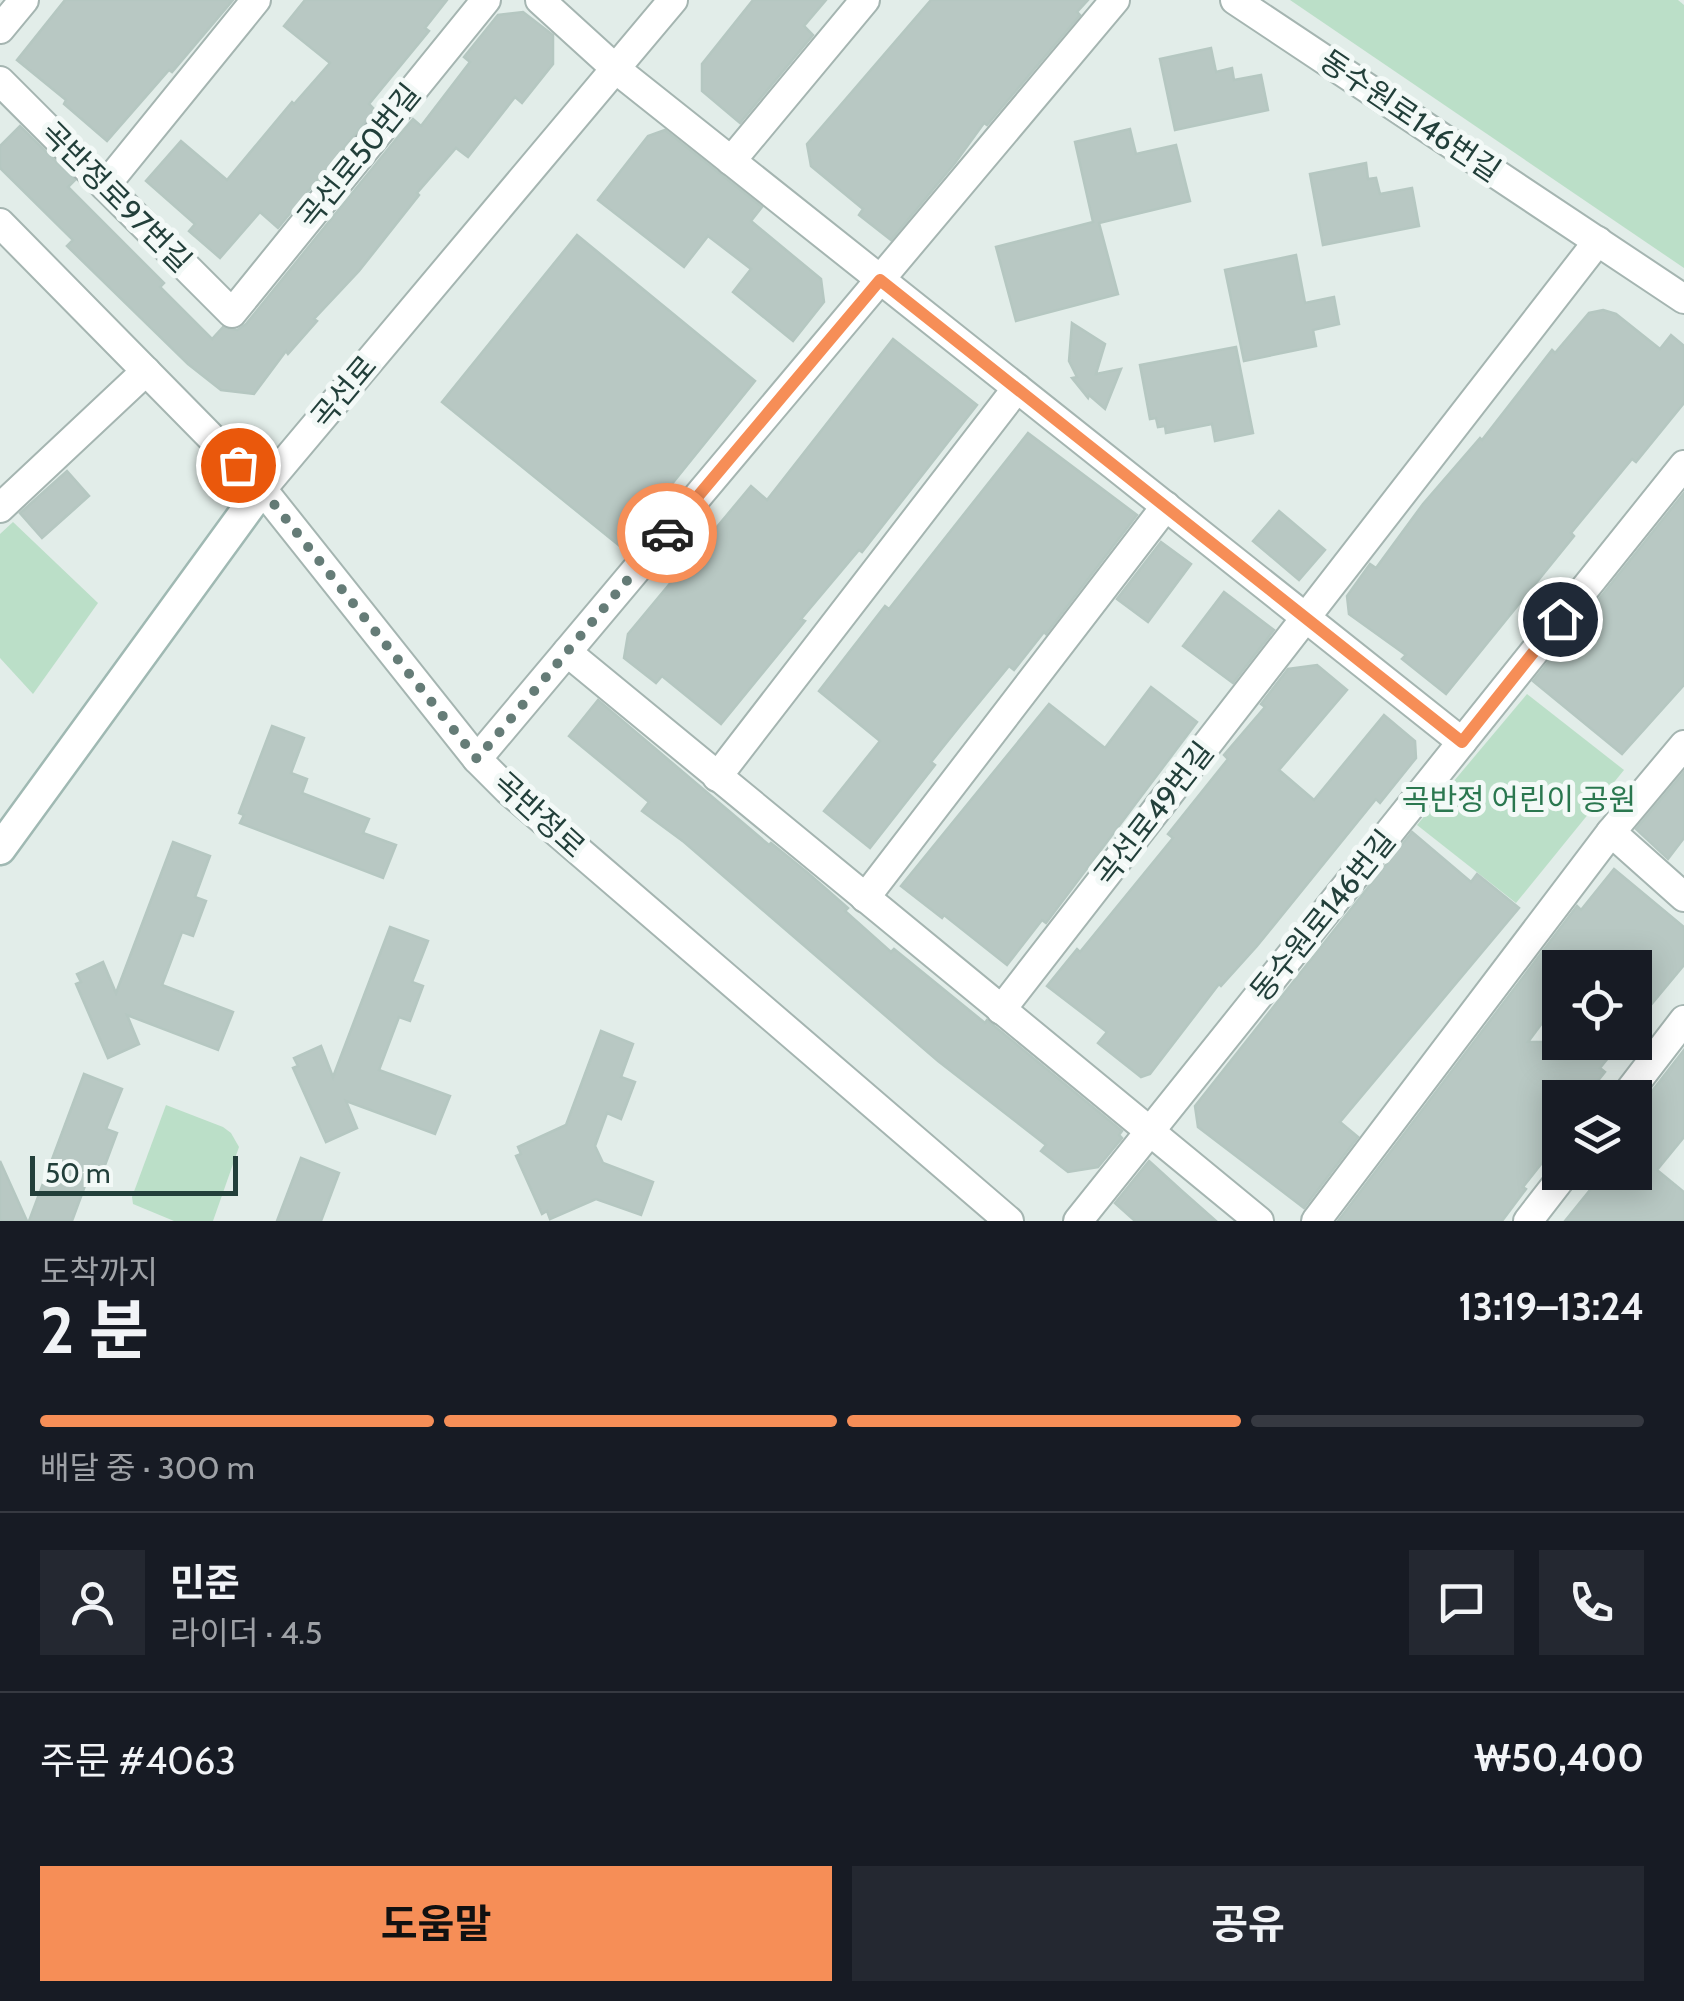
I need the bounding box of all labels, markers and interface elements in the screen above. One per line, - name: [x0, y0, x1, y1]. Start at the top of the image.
- street label: 동수원로146번길: [1313, 42, 1508, 190]
- street label: 곡선로50번길: [289, 76, 428, 235]
- street label: 곡반정로97번길: [33, 114, 199, 280]
- street label: 곡선로: [303, 348, 384, 435]
- pin: [196, 423, 281, 508]
- icon: bag: [211, 438, 266, 493]
- courier: [617, 483, 717, 583]
- icon: car: [640, 506, 695, 561]
- pin: [1518, 577, 1603, 662]
- icon: home: [1533, 592, 1588, 647]
- street label: 곡선로49번길: [1086, 734, 1221, 893]
- street label: 곡반정로: [486, 764, 593, 865]
- park label: 곡반정 어린이 공원: [1402, 781, 1636, 818]
- street label: 동수원로146번길: [1242, 823, 1403, 1009]
- map controls: [1542, 950, 1652, 1190]
- button: locate: [1542, 950, 1652, 1060]
- button: layers: [1542, 1080, 1652, 1190]
- scale bar: [30, 1151, 238, 1196]
- text: 50 m: [45, 1156, 111, 1190]
- text: 도착까지: [40, 1252, 158, 1291]
- text: 13:19–13:24: [1459, 1283, 1644, 1330]
- text: 2 분: [40, 1290, 149, 1369]
- text: 배달 중 · 300 m: [40, 1448, 255, 1487]
- button: person: [40, 1550, 145, 1655]
- button: chat: [1409, 1550, 1514, 1655]
- button: phone: [1539, 1550, 1644, 1655]
- text: 민준: [170, 1559, 240, 1606]
- text: 라이더 · 4.5: [170, 1613, 322, 1652]
- text: ₩50,400: [1474, 1734, 1644, 1781]
- text: 주문 #4063: [40, 1737, 236, 1784]
- button: 도움말: [40, 1866, 832, 1981]
- button: 공유: [852, 1866, 1644, 1981]

